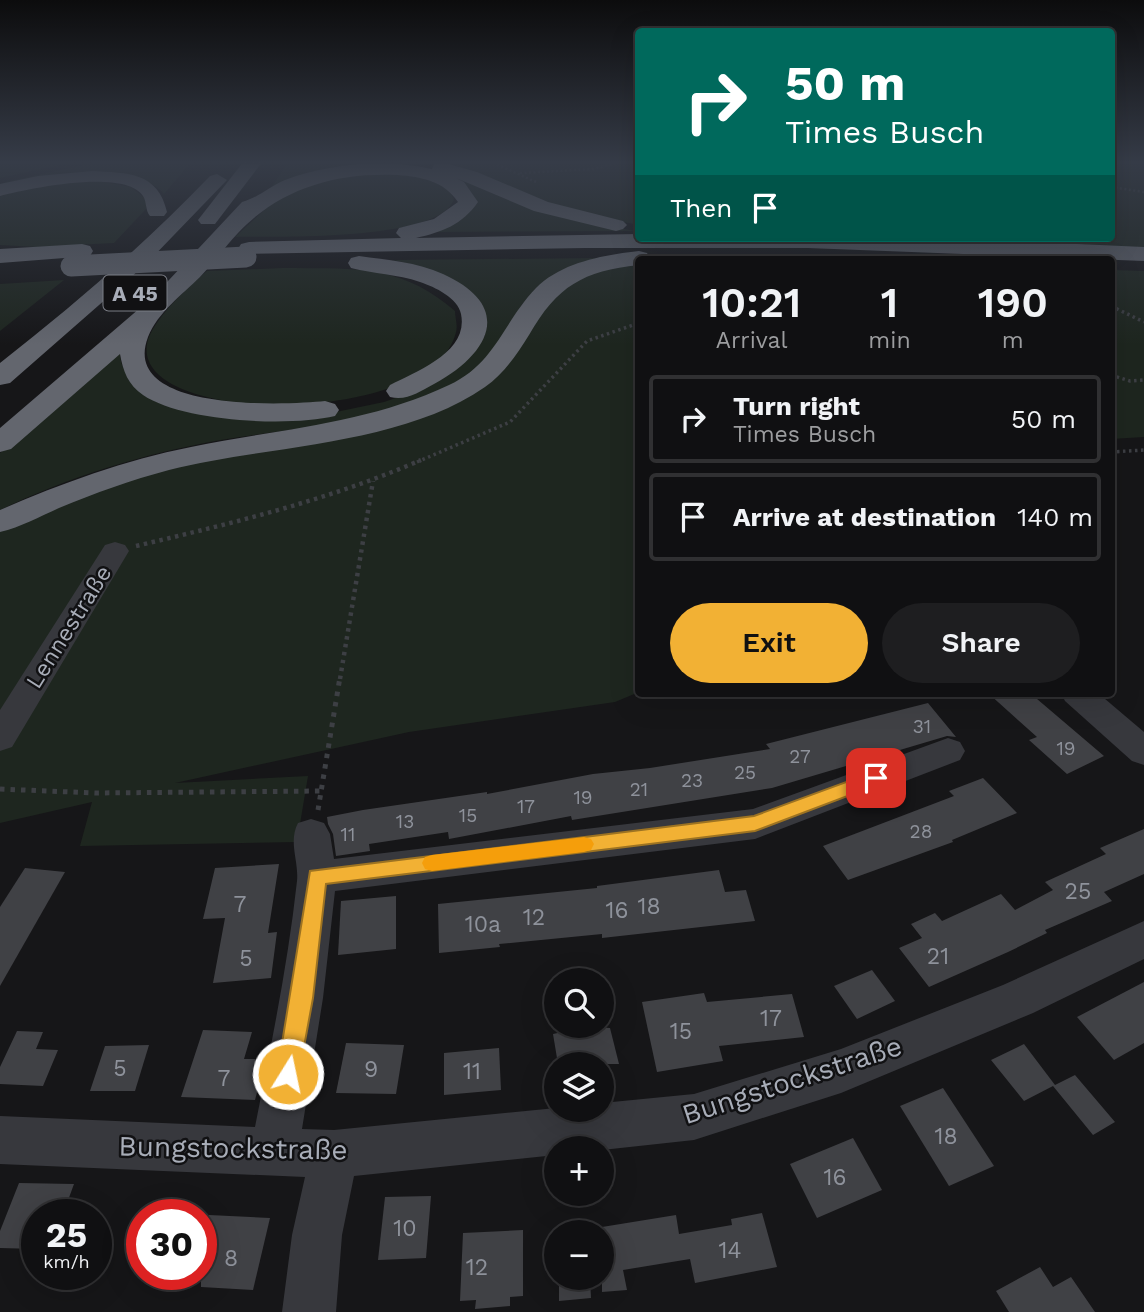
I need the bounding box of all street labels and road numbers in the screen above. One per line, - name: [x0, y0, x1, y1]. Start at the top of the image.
- road number: A 45: [104, 276, 166, 310]
- street label: Lennestraße: [21, 561, 117, 693]
- street label: Bungstockstraße: [678, 1029, 906, 1131]
- street label: Bungstockstraße: [118, 1130, 348, 1166]

